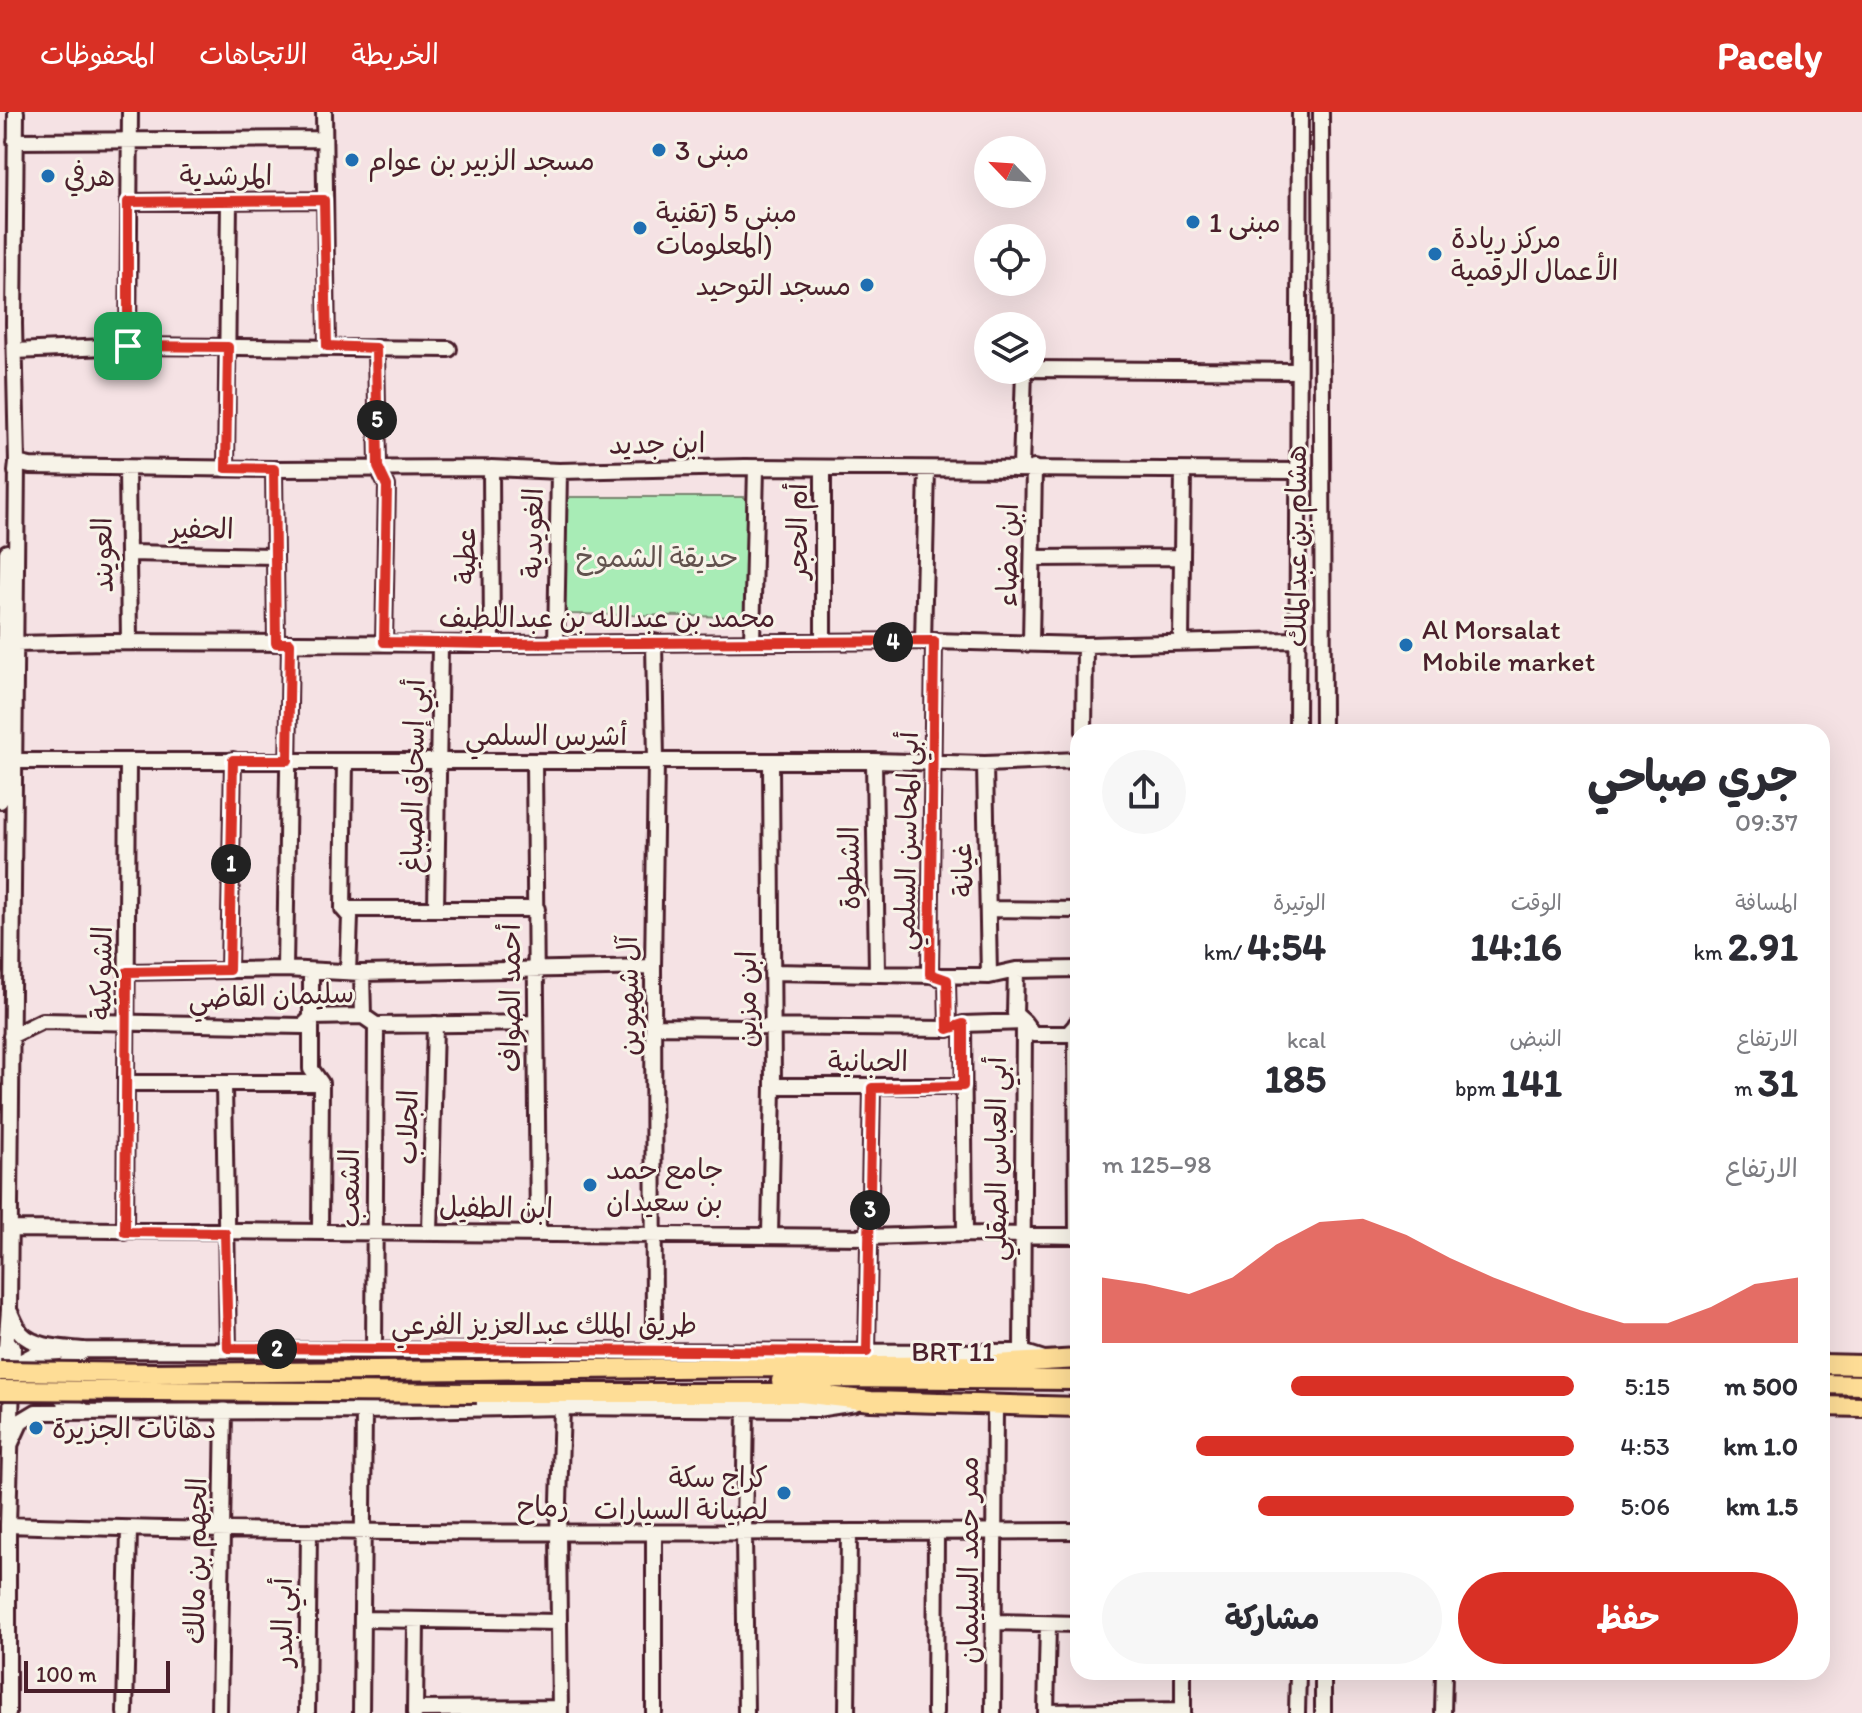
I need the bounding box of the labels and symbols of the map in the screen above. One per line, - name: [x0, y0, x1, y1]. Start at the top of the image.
- place label: مبنى 3: [675, 133, 749, 168]
- north arrow: [974, 136, 1046, 208]
- marker: مبنى 3: [650, 141, 668, 159]
- place label: مسجد الزبير بن عوام: [368, 143, 595, 182]
- marker: مسجد الزبير بن عوام: [343, 151, 361, 169]
- street label: المرشدية: [180, 158, 272, 192]
- place label: هرفي: [64, 159, 115, 197]
- marker: هرفي: [39, 167, 57, 185]
- place label: مبنى 5 (تقنية المعلومات): [656, 195, 797, 261]
- place label: مبنى 1: [1209, 205, 1281, 240]
- marker: مبنى 1: [1184, 213, 1202, 231]
- marker: مبنى 5 (تقنية المعلومات): [631, 219, 649, 237]
- place label: مركز ريادة الأعمال الرقمية: [1451, 221, 1618, 287]
- marker: مركز ريادة الأعمال الرقمية: [1426, 245, 1444, 263]
- place label: مسجد التوحيد: [696, 268, 851, 303]
- marker: مسجد التوحيد: [858, 276, 876, 294]
- pin: [94, 312, 162, 380]
- pin: 5: [357, 400, 397, 440]
- street label: ابن جديد: [608, 425, 706, 462]
- street label: هشام بن عبدالملك: [1279, 445, 1318, 647]
- street label: أم الحجر: [780, 483, 819, 581]
- street label: الغويدية: [514, 487, 551, 579]
- street label: ابن مضاء: [989, 503, 1026, 607]
- street label: الحفير: [168, 510, 234, 546]
- street label: العويند: [84, 517, 121, 593]
- street label: عطية: [448, 528, 482, 584]
- park label: حديقة الشموخ: [575, 540, 739, 576]
- street label: محمد بن عبدالله بن عبداللطيف: [439, 600, 775, 635]
- place label: Al Morsalat Mobile market: [1422, 612, 1595, 678]
- pin: 4: [873, 622, 913, 662]
- marker: Al Morsalat Mobile market: [1397, 636, 1415, 654]
- street label: أبي إسحاق الصباغ: [394, 678, 440, 874]
- street label: أشرس السلمي: [465, 718, 627, 760]
- street label: أبي المحاسن السلمي: [887, 731, 933, 951]
- street label: الشطوة: [831, 826, 868, 910]
- street label: غيانة: [944, 842, 980, 898]
- pin: 1: [211, 844, 251, 884]
- street label: أحمد الصواف: [493, 924, 527, 1072]
- street label: الشويكية: [83, 926, 120, 1020]
- street label: آل شهيوين: [610, 935, 647, 1056]
- street label: ابن مزين: [729, 951, 764, 1047]
- street label: سليمان القاضي: [187, 975, 355, 1023]
- street label: الحبانية: [828, 1044, 908, 1079]
- street label: أبي العباس الصقلي: [979, 1057, 1021, 1261]
- street label: الجلاب: [389, 1089, 426, 1165]
- street label: الشعب: [332, 1148, 367, 1228]
- place label: جامع حمد بن سعيدان: [606, 1152, 724, 1219]
- marker: جامع حمد بن سعيدان: [581, 1176, 599, 1194]
- street label: ابن الطفيل: [439, 1189, 553, 1226]
- pin: 3: [850, 1190, 890, 1230]
- street label: طريق الملك عبدالعزيز الفرعي: [391, 1307, 697, 1349]
- pin: 2: [257, 1329, 297, 1369]
- street label: BRT 11: [911, 1334, 995, 1368]
- place label: دهانات الجزيرة: [52, 1411, 216, 1445]
- marker: دهانات الجزيرة: [27, 1419, 45, 1437]
- street label: ممر حمد السليمان: [951, 1456, 985, 1664]
- place label: كراج سكة لصيانة السيارات: [594, 1460, 768, 1526]
- street label: الجهم بن مالك: [177, 1477, 218, 1645]
- marker: كراج سكة لصيانة السيارات: [775, 1484, 793, 1502]
- street label: رماح: [517, 1489, 569, 1525]
- street label: أبي البدر: [265, 1577, 307, 1668]
- scale bar: [24, 1657, 170, 1693]

